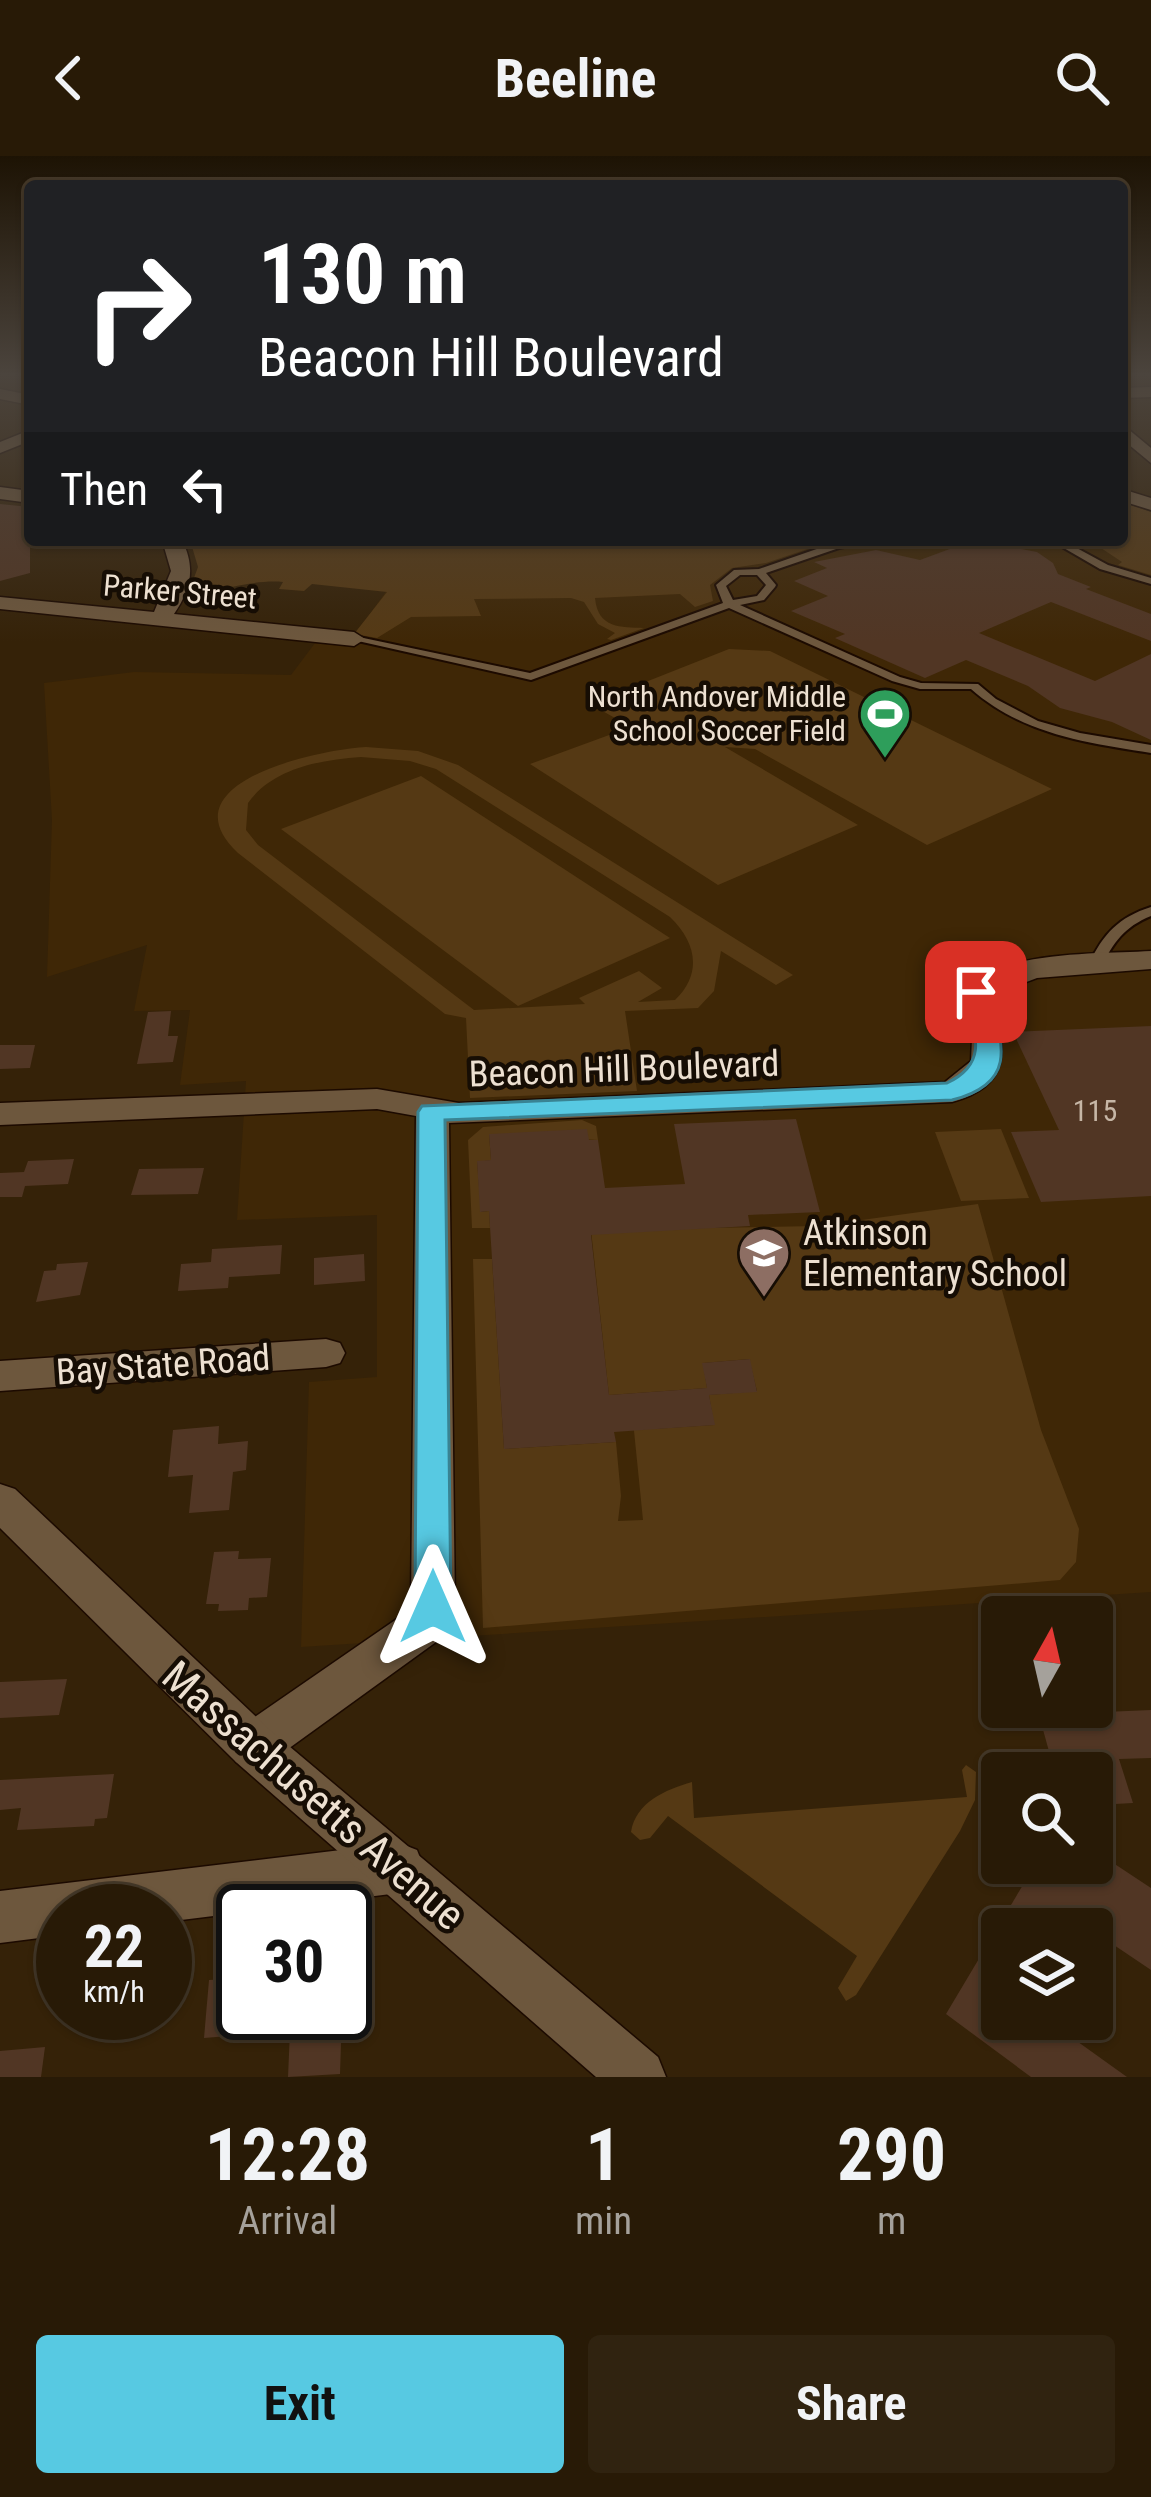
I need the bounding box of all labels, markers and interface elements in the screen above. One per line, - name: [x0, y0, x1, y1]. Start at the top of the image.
- icon: back: [36, 45, 102, 111]
- icon: search: [1049, 45, 1115, 111]
- text: Beeline: [495, 47, 656, 110]
- text: 130 m: [258, 225, 467, 324]
- icon: right: [60, 228, 216, 384]
- text: Beacon Hill Boulevard: [258, 326, 724, 389]
- icon: left: [172, 456, 238, 522]
- text: Then: [60, 463, 148, 516]
- street label: Parker Street: [102, 567, 258, 616]
- place label: North Andover Middle School Soccer Field: [588, 679, 846, 748]
- sports icon: North Andover Middle School Soccer Field: [857, 686, 913, 760]
- pin: [925, 941, 1027, 1043]
- icon: arrive: [943, 959, 1009, 1025]
- street label: Beacon Hill Boulevard: [468, 1043, 780, 1095]
- house number: 115: [1073, 1093, 1117, 1128]
- place label: Atkinson Elementary School: [803, 1212, 1067, 1295]
- school or university icon: Atkinson Elementary School: [736, 1225, 792, 1299]
- street label: Bay State Road: [55, 1337, 272, 1393]
- position arrow: [370, 1544, 496, 1670]
- north arrow: [981, 1596, 1113, 1728]
- map controls: [981, 1596, 1113, 2040]
- street label: Massachusetts Avenue: [153, 1651, 475, 1940]
- button: search: [981, 1752, 1113, 1884]
- speed limit sign: 30: [216, 1884, 372, 2040]
- button: layers: [981, 1908, 1113, 2040]
- text: 22: [84, 1911, 144, 1982]
- text: km/h: [83, 1974, 145, 2009]
- text: 12:28: [205, 2113, 370, 2198]
- text: 1: [585, 2113, 622, 2198]
- text: 290: [837, 2113, 946, 2198]
- text: Arrival: [238, 2198, 337, 2244]
- text: min: [575, 2198, 632, 2244]
- text: m: [877, 2198, 906, 2244]
- button: Exit: [36, 2335, 564, 2473]
- button: Share: [588, 2335, 1115, 2473]

